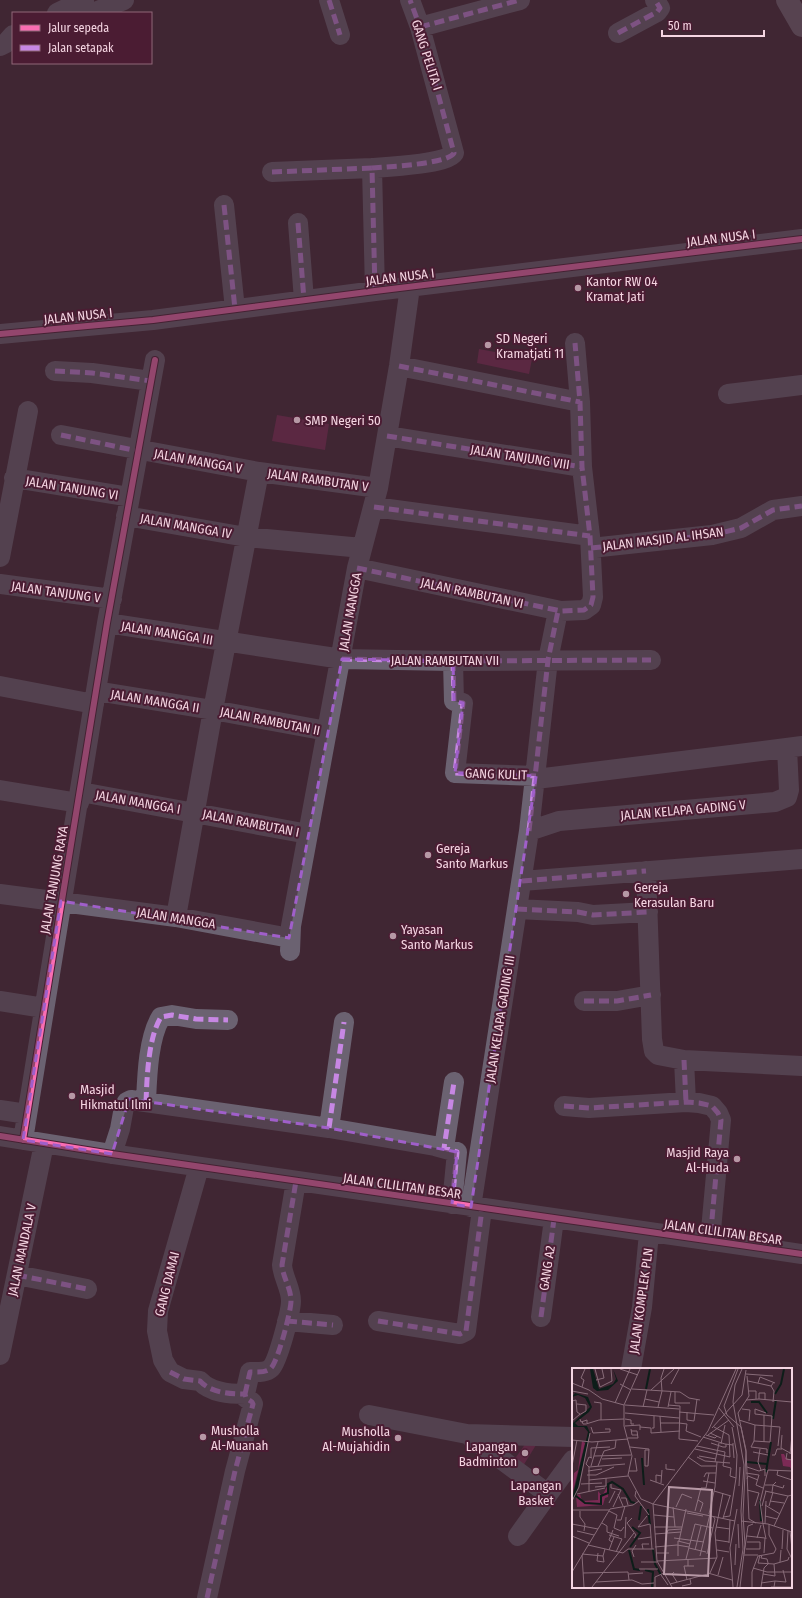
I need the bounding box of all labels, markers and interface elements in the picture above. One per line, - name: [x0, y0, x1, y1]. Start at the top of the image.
- legend: [12, 12, 152, 64]
- scale bar: [662, 12, 764, 38]
- street label: GANG PELITA I: [409, 18, 445, 92]
- text: 50 m: [668, 19, 692, 33]
- text: Jalur sepeda: [48, 21, 109, 35]
- text: Jalan setapak: [48, 41, 114, 55]
- street label: JALAN NUSA I: [686, 226, 756, 250]
- street label: JALAN NUSA I: [365, 265, 435, 289]
- place label: Kantor RW 04 Kramat Jati: [586, 274, 657, 304]
- marker: Kantor RW 04 Kramat Jati: [573, 283, 583, 293]
- street label: JALAN NUSA I: [43, 305, 113, 327]
- place label: SD Negeri Kramatjati 11: [496, 331, 564, 361]
- marker: SD Negeri Kramatjati 11: [483, 340, 493, 350]
- place label: SMP Negeri 50: [305, 413, 381, 428]
- marker: SMP Negeri 50: [292, 415, 302, 425]
- street label: JALAN TANJUNG VIII: [469, 442, 571, 472]
- street label: JALAN MANGGA V: [153, 446, 244, 476]
- street label: JALAN RAMBUTAN V: [267, 466, 370, 495]
- street label: JALAN TANJUNG VI: [25, 473, 119, 503]
- street label: JALAN MANGGA IV: [139, 511, 233, 542]
- street label: JALAN MASJID AL IHSAN: [602, 524, 724, 554]
- street label: JALAN MANGGA: [336, 571, 364, 653]
- street label: JALAN RAMBUTAN VI: [419, 575, 525, 611]
- street label: JALAN TANJUNG V: [10, 578, 102, 606]
- street label: JALAN MANGGA III: [120, 618, 214, 648]
- street label: JALAN RAMBUTAN VII: [391, 653, 499, 668]
- street label: JALAN MANGGA II: [110, 687, 200, 715]
- street label: JALAN RAMBUTAN II: [219, 704, 321, 738]
- street label: GANG KULIT: [465, 765, 527, 783]
- street label: JALAN MANGGA I: [94, 787, 182, 817]
- street label: JALAN KELAPA GADING V: [620, 797, 747, 823]
- street label: JALAN RAMBUTAN I: [201, 806, 301, 840]
- street label: JALAN TANJUNG RAYA: [37, 825, 71, 935]
- place label: Gereja Santo Markus: [436, 841, 509, 871]
- marker: Gereja Santo Markus: [423, 850, 433, 860]
- place label: Gereja Kerasulan Baru: [634, 880, 714, 910]
- marker: Gereja Kerasulan Baru: [621, 889, 631, 899]
- street label: JALAN MANGGA: [135, 904, 217, 932]
- place label: Yayasan Santo Markus: [401, 922, 474, 952]
- marker: Yayasan Santo Markus: [388, 931, 398, 941]
- street label: JALAN KELAPA GADING III: [482, 954, 518, 1084]
- place label: Masjid Hikmatul Ilmi: [80, 1082, 151, 1112]
- marker: Masjid Hikmatul Ilmi: [67, 1091, 77, 1101]
- place label: Masjid Raya Al-Huda: [666, 1145, 729, 1175]
- marker: Masjid Raya Al-Huda: [732, 1154, 742, 1164]
- street label: JALAN CILILITAN BESAR: [342, 1170, 462, 1202]
- street label: JALAN MANDALA V: [5, 1202, 39, 1298]
- street label: JALAN CILILITAN BESAR: [663, 1216, 783, 1248]
- street label: GANG A2: [536, 1244, 558, 1292]
- street label: JALAN KOMPLEK PLN: [626, 1247, 656, 1355]
- street label: GANG DAMAI: [152, 1250, 182, 1318]
- inset map: [572, 1368, 792, 1588]
- place label: Musholla Al-Muanah: [211, 1423, 268, 1453]
- place label: Musholla Al-Mujahidin: [322, 1424, 390, 1454]
- marker: Musholla Al-Muanah: [198, 1432, 208, 1442]
- marker: Musholla Al-Mujahidin: [393, 1433, 403, 1443]
- place label: Lapangan Badminton: [459, 1439, 517, 1469]
- marker: Lapangan Badminton: [520, 1448, 530, 1458]
- marker: Lapangan Basket: [531, 1466, 541, 1476]
- place label: Lapangan Basket: [510, 1478, 562, 1508]

